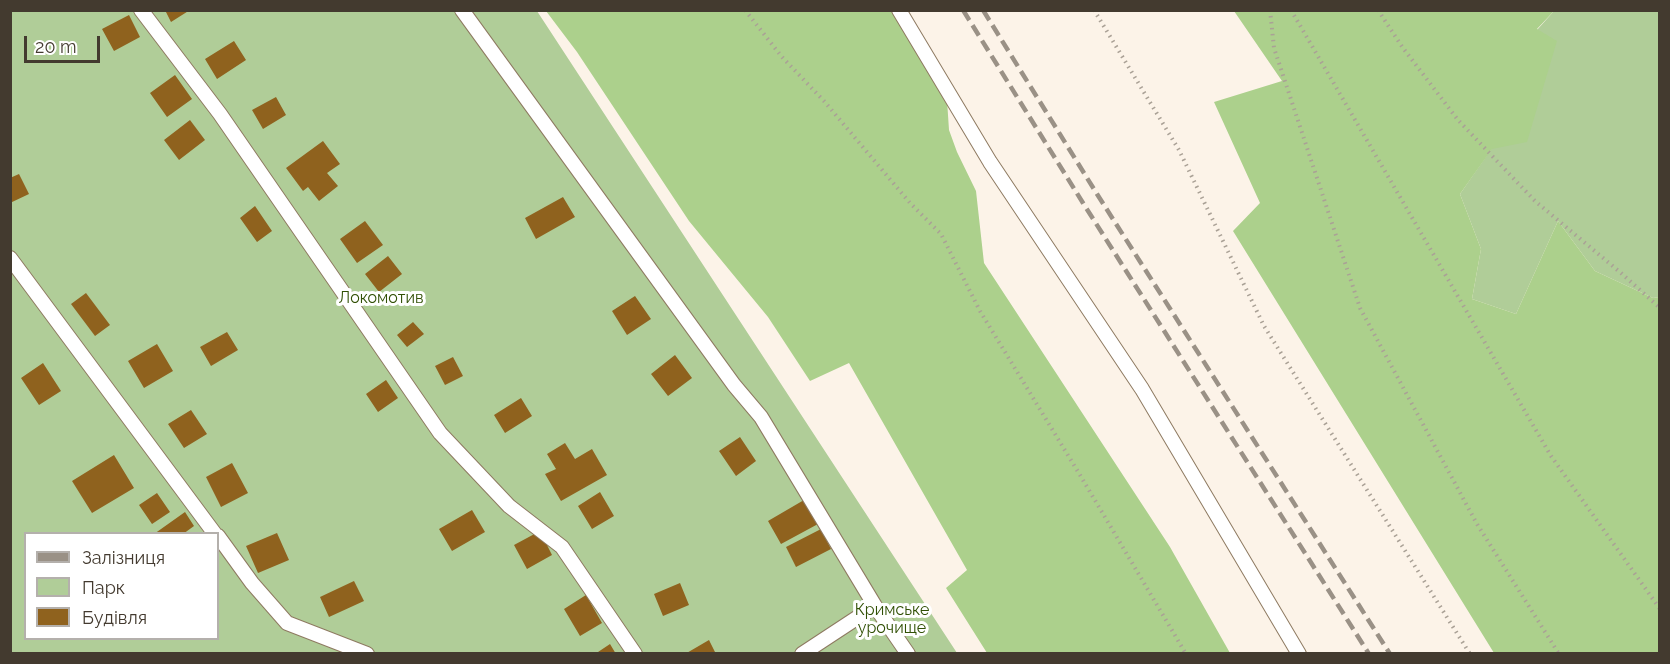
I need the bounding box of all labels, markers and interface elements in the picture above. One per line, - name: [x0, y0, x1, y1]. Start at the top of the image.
- scale bar: [27, 24, 104, 62]
- text: 20 m: [35, 36, 77, 57]
- park label: Локомотив: [339, 288, 423, 308]
- legend: [24, 532, 219, 640]
- text: Залізниця: [82, 547, 165, 568]
- text: Парк: [82, 577, 125, 598]
- park label: Кримське урочище: [855, 600, 929, 638]
- text: Будівля: [82, 607, 147, 628]

